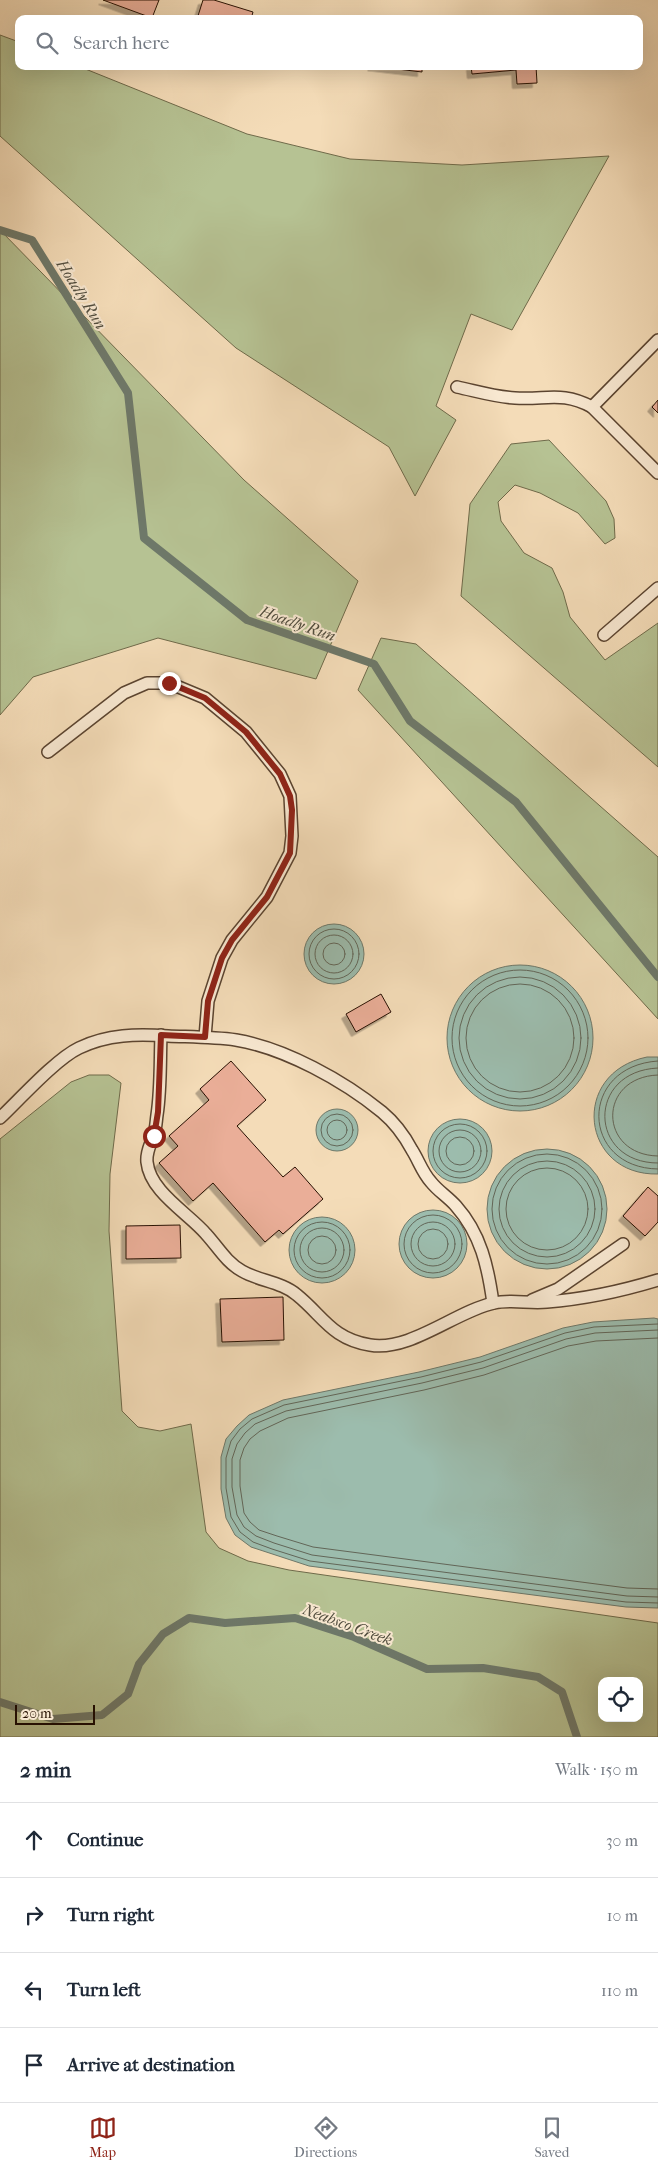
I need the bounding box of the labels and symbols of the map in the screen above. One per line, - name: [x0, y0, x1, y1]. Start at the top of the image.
- water label: Hoadly Run: [52, 255, 111, 333]
- water label: Hoadly Run: [257, 601, 338, 645]
- route end: [158, 672, 181, 695]
- route start: [143, 1125, 166, 1148]
- water label: Neabsco Creek: [299, 1599, 395, 1649]
- scale bar: [15, 1702, 95, 1725]

